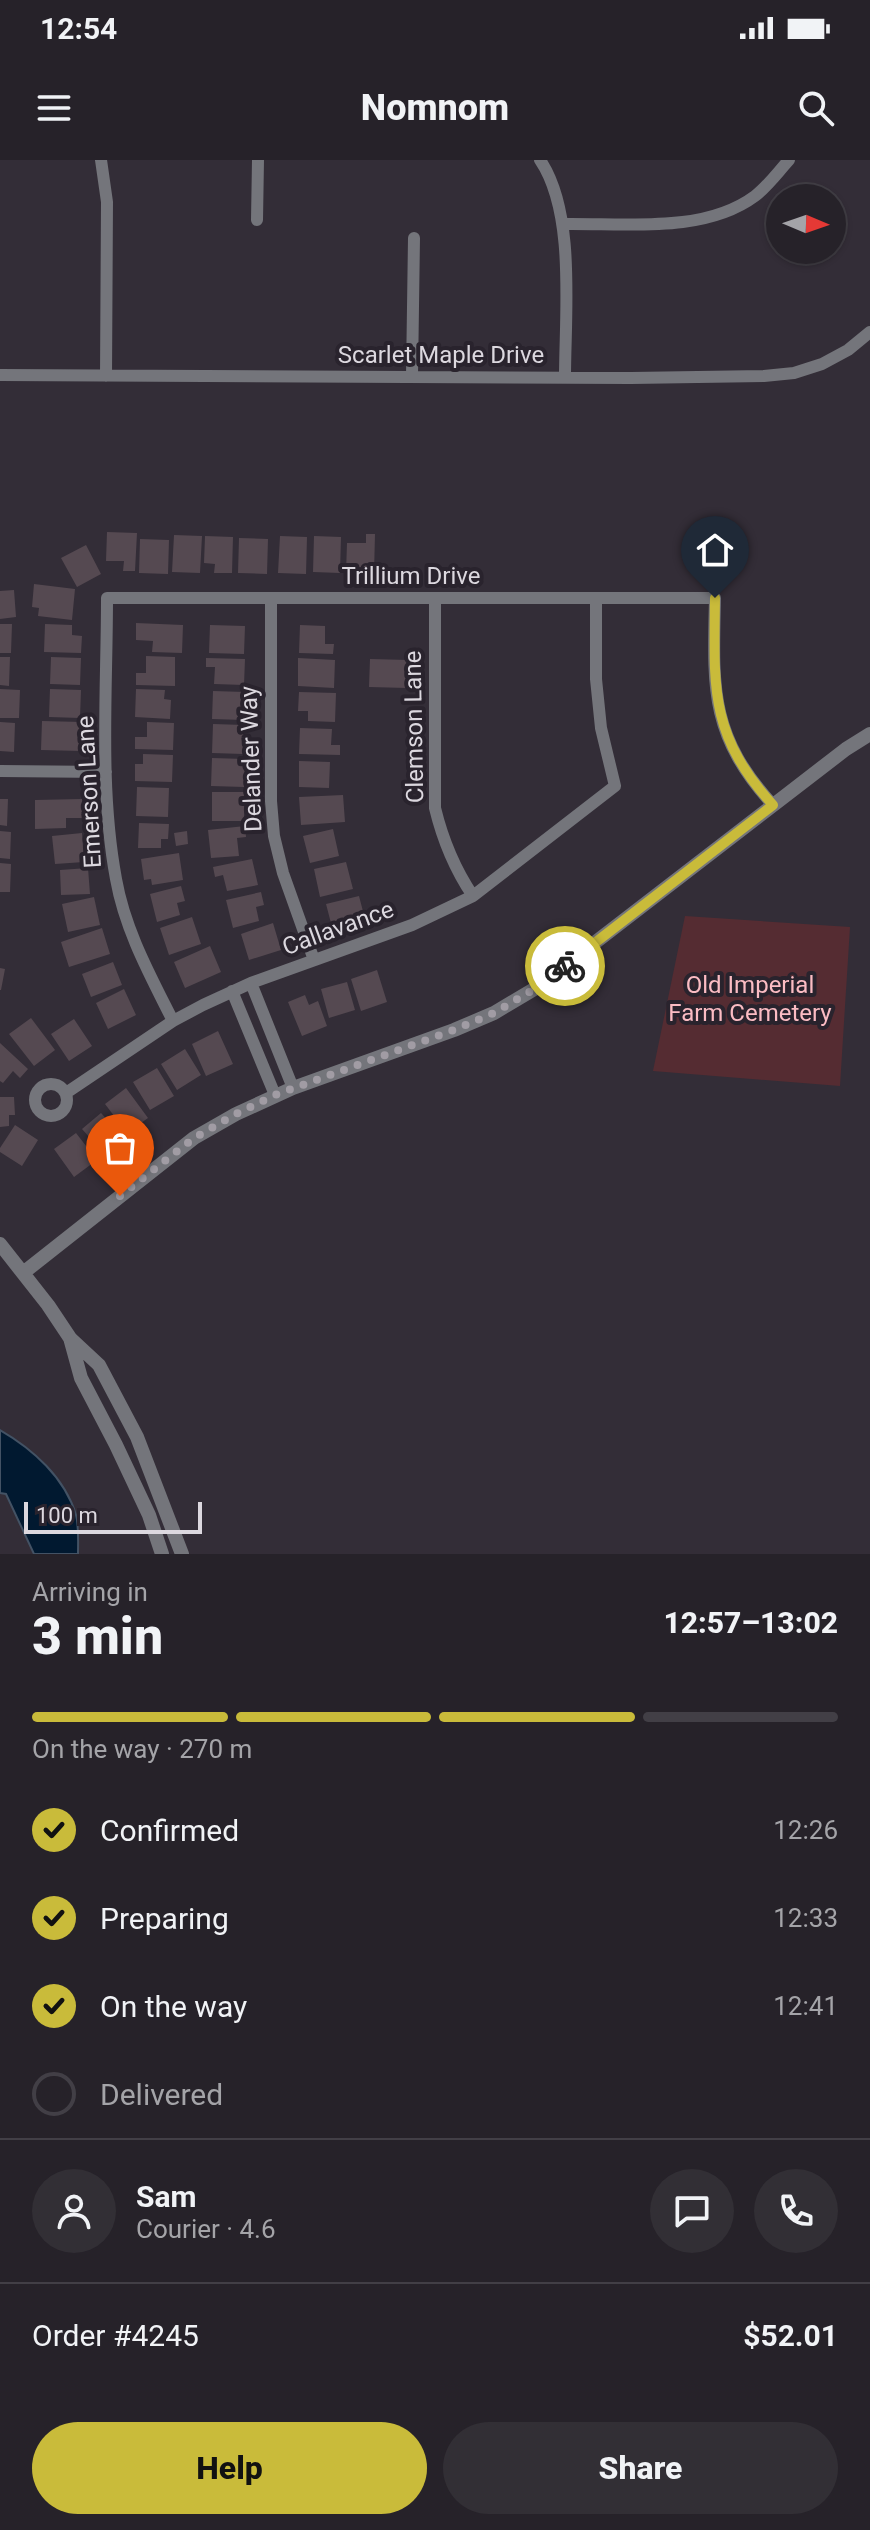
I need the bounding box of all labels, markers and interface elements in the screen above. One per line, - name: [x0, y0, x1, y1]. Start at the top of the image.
- text: 12:54: [40, 11, 117, 46]
- icon: menu: [32, 86, 76, 130]
- icon: search: [794, 86, 838, 130]
- text: Nomnom: [361, 87, 509, 129]
- north arrow: [766, 184, 846, 264]
- map controls: [766, 184, 846, 264]
- street label: Scarlet Maple Drive: [338, 341, 544, 369]
- pin: [681, 516, 749, 598]
- icon: home: [693, 528, 737, 572]
- street label: Trillium Drive: [341, 562, 481, 590]
- street label: Clemson Lane: [399, 651, 429, 803]
- street label: Delander Way: [234, 685, 268, 832]
- street label: Emerson Lane: [71, 715, 107, 869]
- street label: Callavance: [279, 895, 397, 961]
- courier: [525, 926, 605, 1006]
- icon: bike: [543, 944, 587, 988]
- park label: Old Imperial Farm Cemetery: [668, 971, 832, 1027]
- pin: [86, 1114, 154, 1196]
- icon: bag: [98, 1126, 142, 1170]
- scale bar: [24, 1498, 202, 1534]
- text: 100 m: [36, 1503, 98, 1528]
- text: Arriving in: [32, 1577, 148, 1607]
- text: 12:57–13:02: [663, 1605, 838, 1640]
- text: 3 min: [32, 1606, 163, 1667]
- text: On the way · 270 m: [32, 1734, 252, 1764]
- icon: check: [32, 1808, 76, 1852]
- text: Confirmed: [100, 1813, 239, 1848]
- text: 12:26: [773, 1815, 838, 1845]
- icon: check: [32, 1896, 76, 1940]
- text: Preparing: [100, 1901, 229, 1936]
- text: 12:33: [773, 1903, 838, 1933]
- icon: check: [32, 1984, 76, 2028]
- text: On the way: [100, 1989, 247, 2024]
- text: 12:41: [773, 1991, 838, 2021]
- text: Delivered: [100, 2077, 223, 2112]
- button: person: [32, 2169, 116, 2253]
- button: chat: [650, 2169, 734, 2253]
- button: phone: [754, 2169, 838, 2253]
- text: Sam: [136, 2179, 197, 2214]
- text: Courier · 4.6: [136, 2214, 276, 2244]
- text: Order #4245: [32, 2318, 199, 2353]
- text: $52.01: [743, 2318, 838, 2353]
- button: Help: [32, 2422, 427, 2514]
- button: Share: [443, 2422, 838, 2514]

